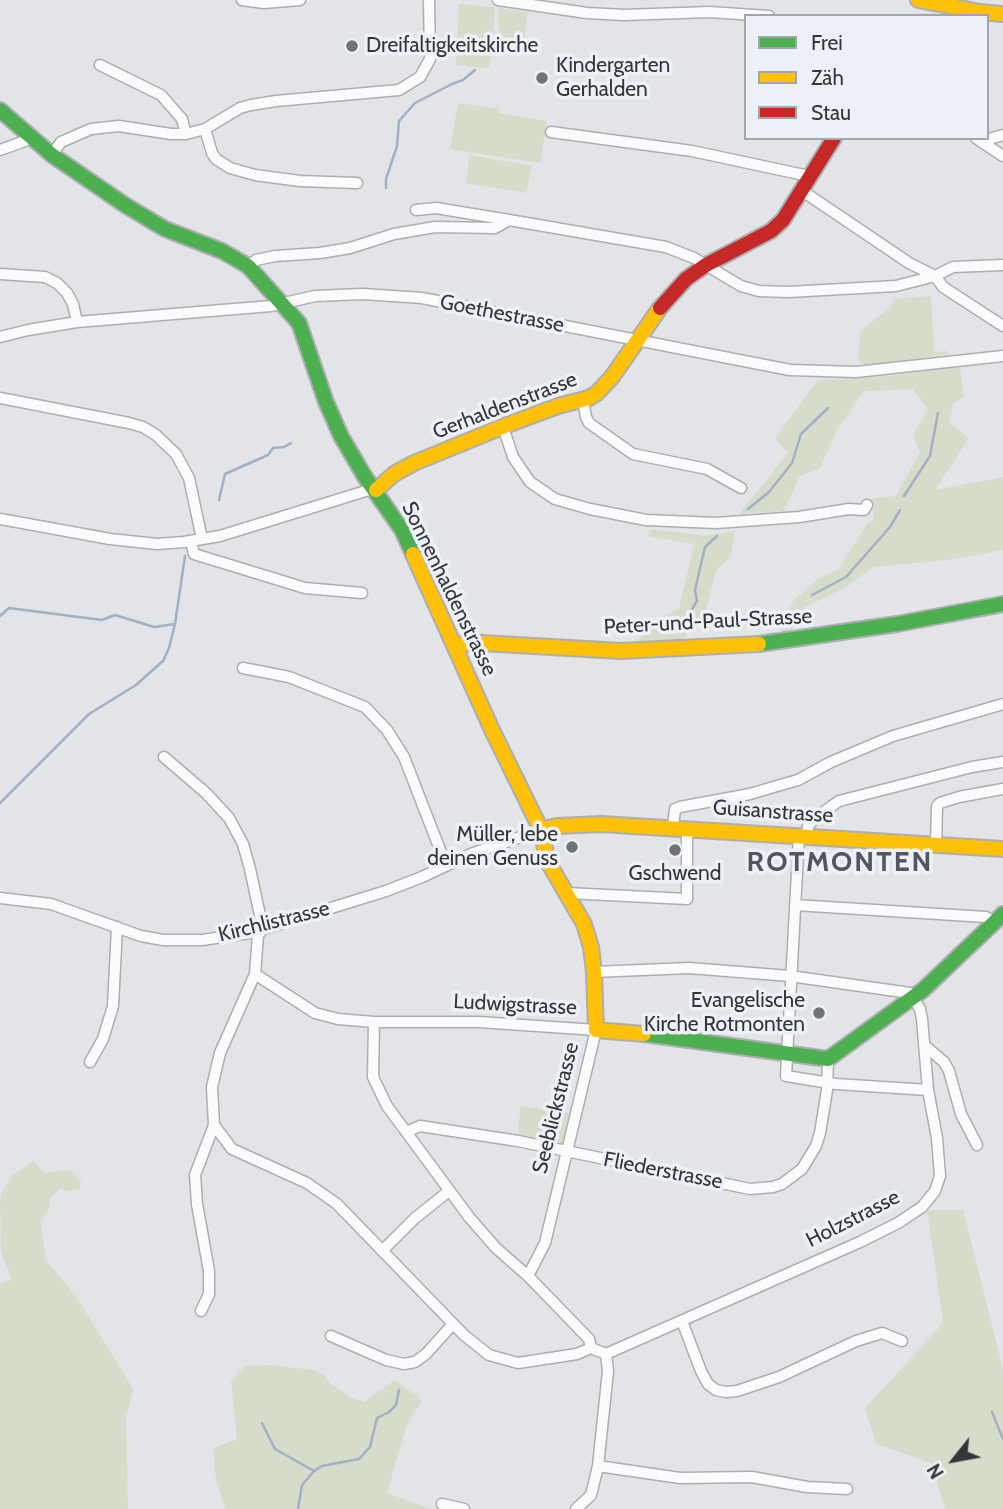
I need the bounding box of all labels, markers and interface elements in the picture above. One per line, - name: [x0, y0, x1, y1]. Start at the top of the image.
- legend: [744, 14, 989, 140]
- text: Frei: [811, 30, 843, 55]
- place label: Dreifaltigkeitskirche: [366, 33, 538, 59]
- marker: Dreifaltigkeitskirche: [344, 38, 360, 54]
- place label: Kindergarten Gerhalden: [556, 53, 670, 103]
- text: Zäh: [811, 65, 844, 90]
- marker: Kindergarten Gerhalden: [534, 70, 550, 86]
- text: Stau: [811, 100, 851, 125]
- street label: Goethestrasse: [438, 290, 566, 338]
- street label: Gerhaldenstrasse: [429, 367, 581, 445]
- street label: Sonnenhaldenstrasse: [396, 498, 502, 680]
- street label: Peter-und-Paul-Strasse: [603, 604, 813, 640]
- street label: Guisanstrasse: [712, 795, 834, 829]
- place label: Müller, lebe deinen Genuss: [427, 822, 558, 872]
- marker: Müller, lebe deinen Genuss: [564, 839, 580, 855]
- marker: Gschwend: [667, 842, 683, 858]
- district label: ROTMONTEN: [748, 846, 932, 880]
- place label: Gschwend: [629, 861, 721, 887]
- street label: Kirchlistrasse: [216, 896, 332, 948]
- place label: Evangelische Kirche Rotmonten: [644, 988, 805, 1038]
- street label: Ludwigstrasse: [453, 989, 577, 1021]
- marker: Evangelische Kirche Rotmonten: [811, 1005, 827, 1021]
- street label: Seeblickstrasse: [528, 1040, 584, 1176]
- street label: Fliederstrasse: [601, 1147, 725, 1195]
- street label: Holzstrasse: [802, 1185, 904, 1253]
- north arrow: [919, 1425, 989, 1495]
- text: N: [922, 1459, 949, 1483]

